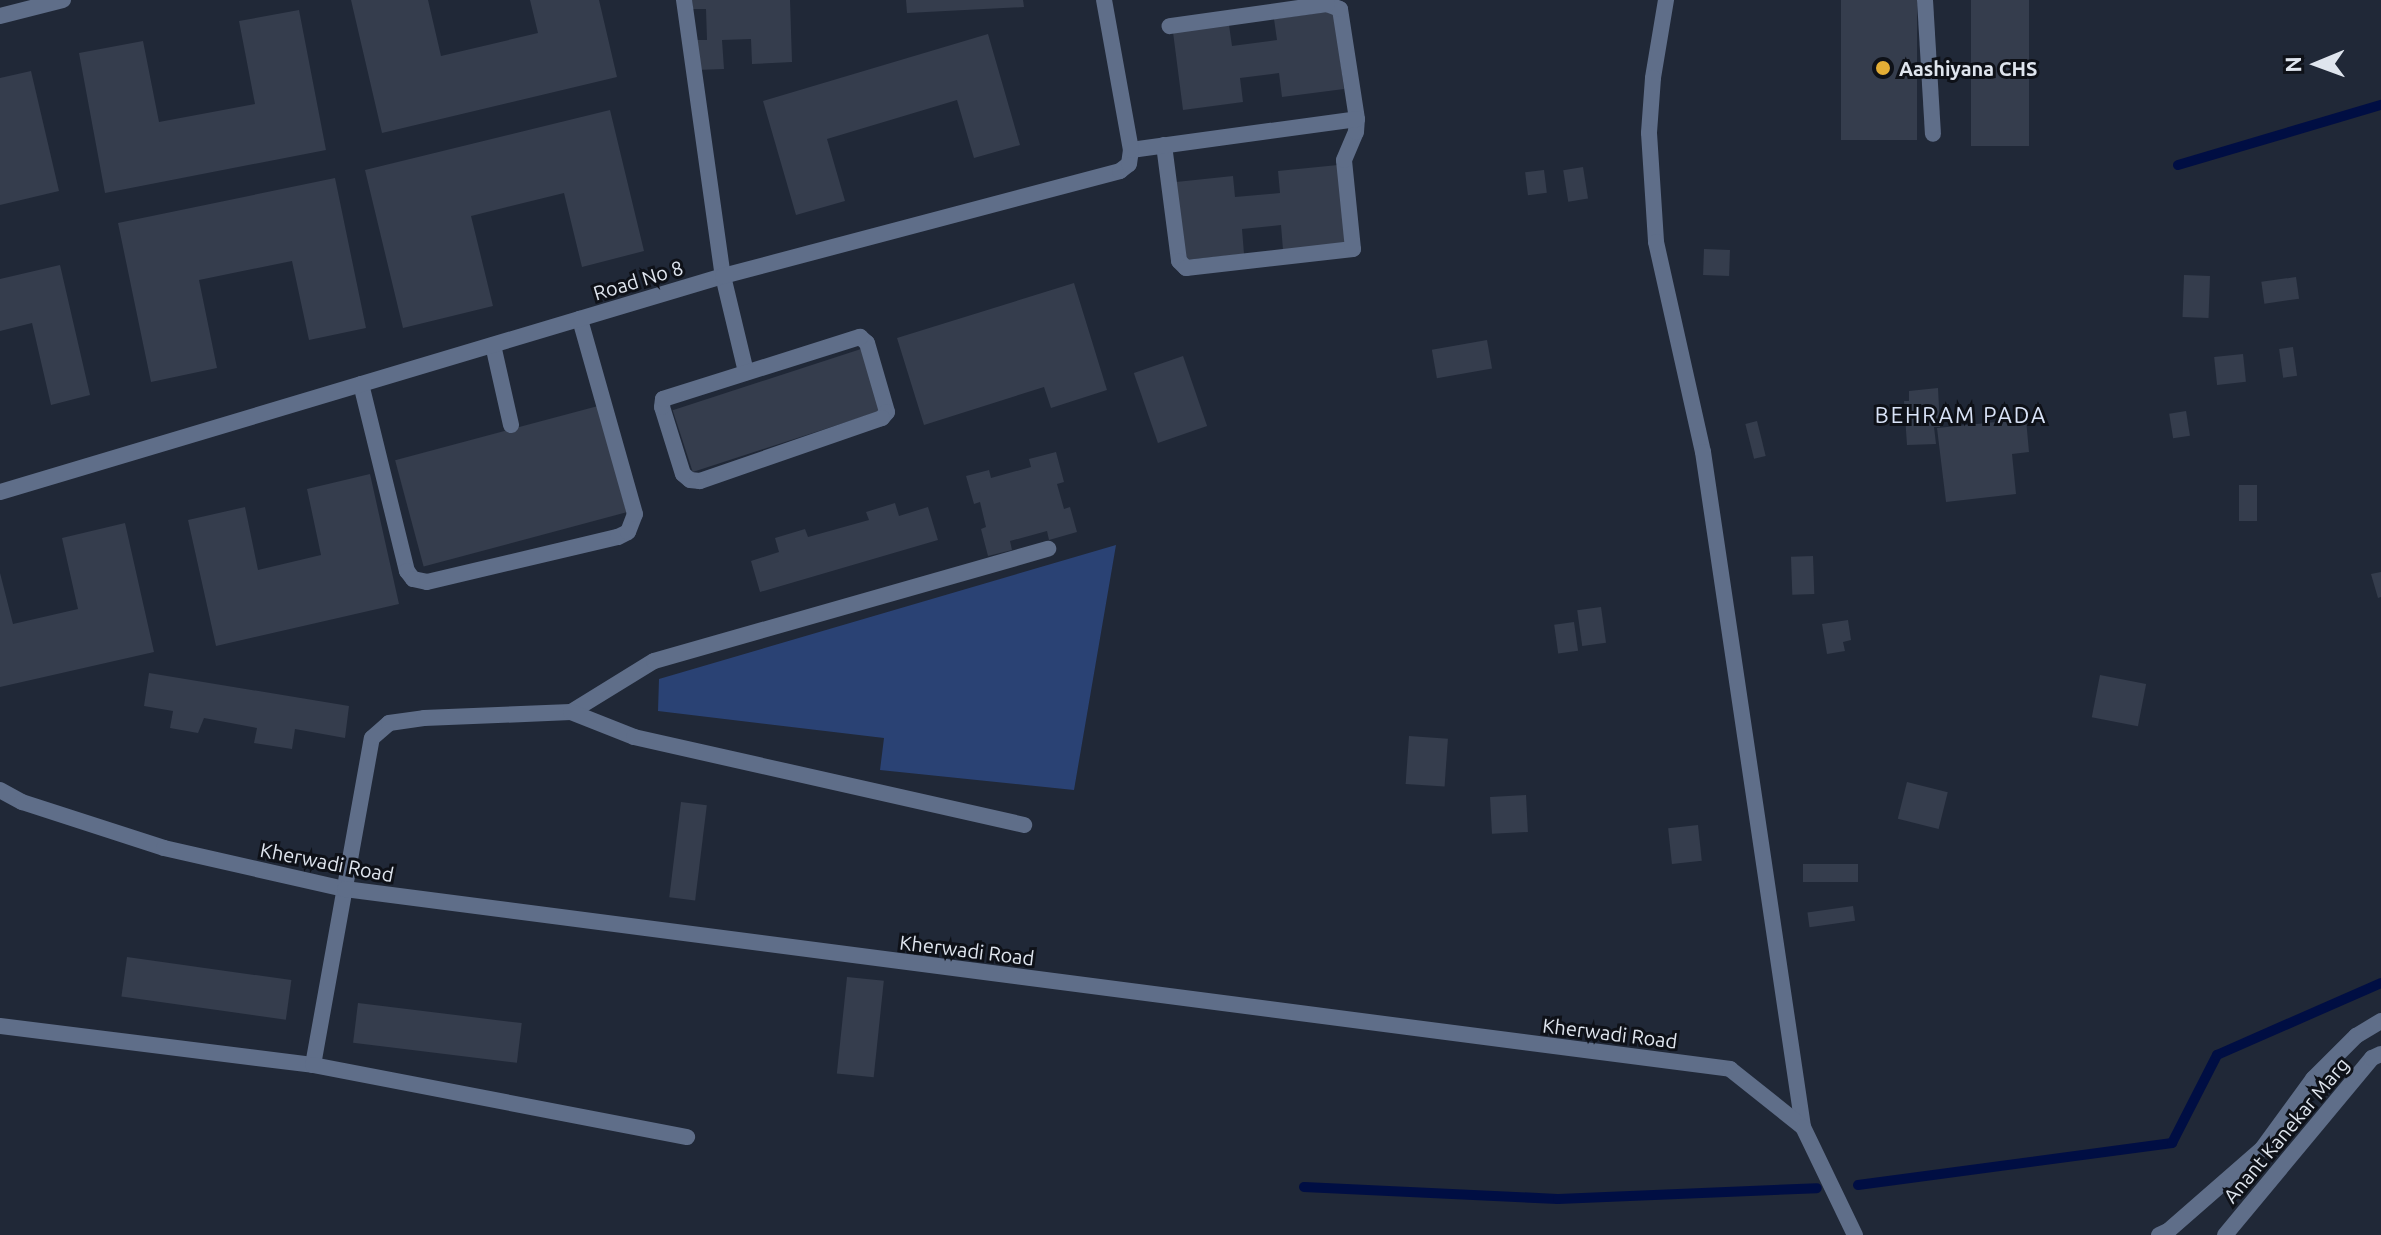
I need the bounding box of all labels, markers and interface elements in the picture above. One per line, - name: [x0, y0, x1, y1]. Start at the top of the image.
- north arrow: [2277, 24, 2357, 104]
- place label: Aashiyana CHS: [1899, 56, 2037, 80]
- text: N: [2280, 56, 2305, 73]
- marker: Aashiyana CHS: [1874, 59, 1892, 77]
- street label: Road No 8: [590, 255, 686, 305]
- district label: BEHRAM PADA: [1875, 402, 2047, 428]
- street label: Kherwadi Road: [258, 837, 396, 887]
- street label: Kherwadi Road: [898, 930, 1036, 970]
- street label: Kherwadi Road: [1541, 1013, 1679, 1053]
- street label: Anant Kanekar Marg: [2218, 1052, 2354, 1208]

